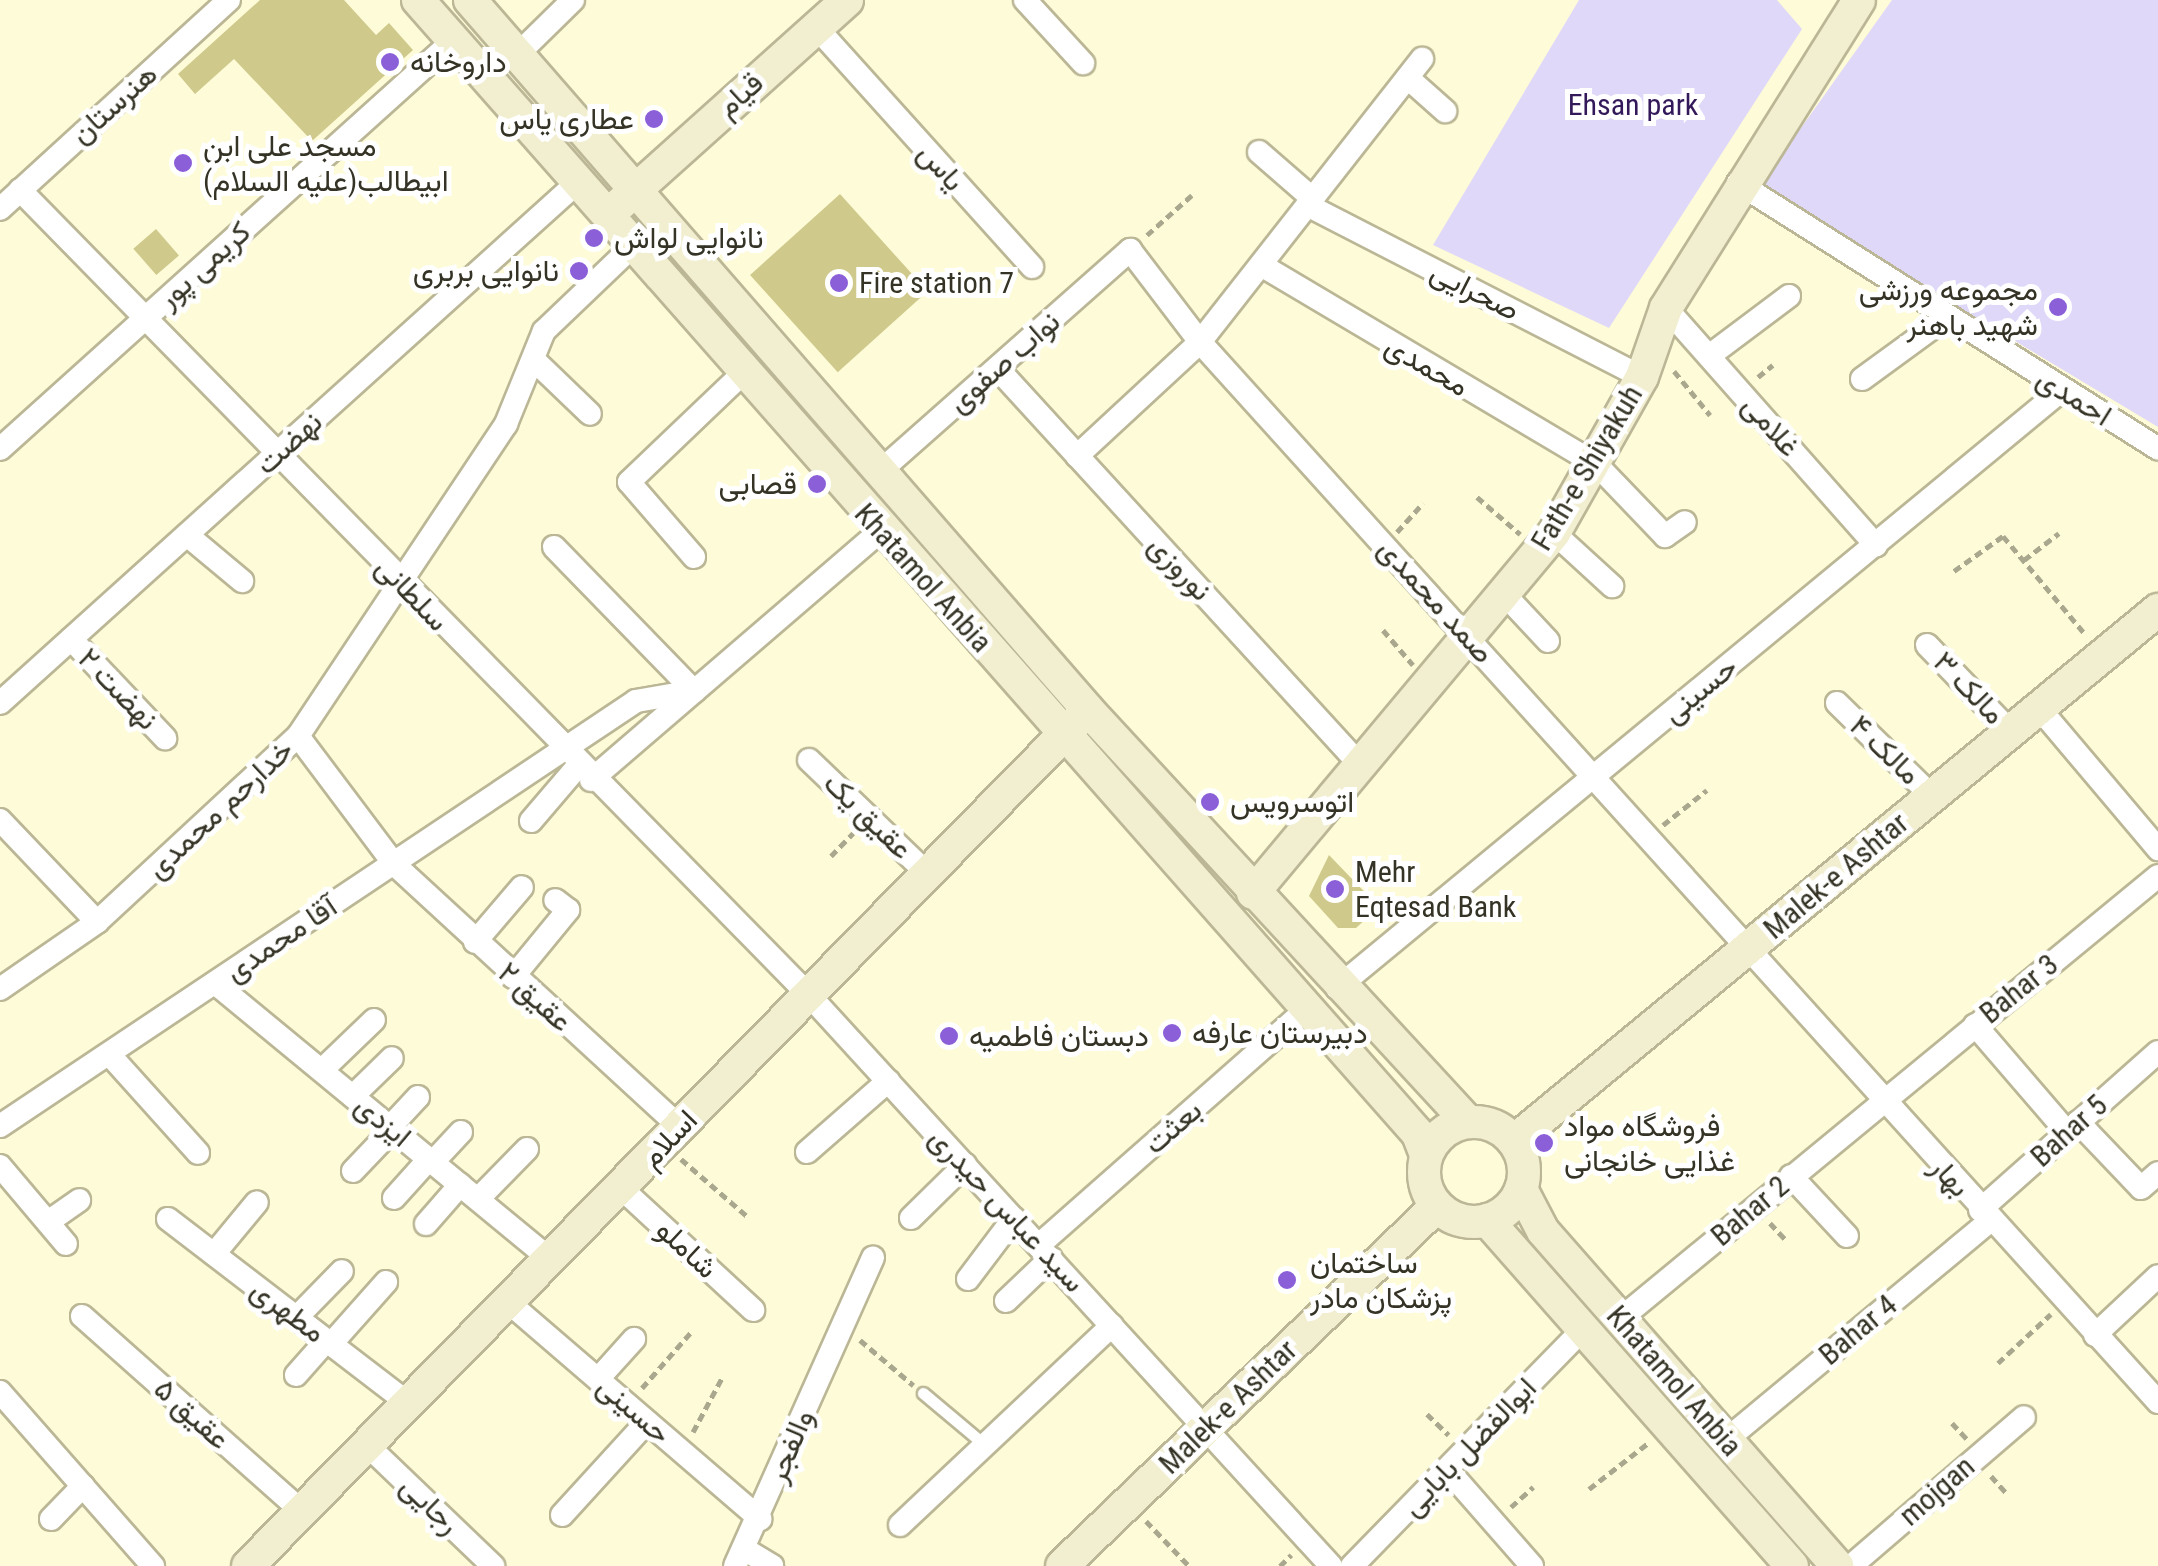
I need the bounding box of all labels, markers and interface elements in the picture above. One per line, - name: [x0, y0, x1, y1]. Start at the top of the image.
- place label: داروخانه: [410, 44, 507, 80]
- marker: داروخانه: [379, 51, 401, 73]
- street label: هنرستان: [64, 56, 164, 152]
- street label: قیام: [709, 65, 771, 125]
- park label: Ehsan park: [1568, 87, 1698, 123]
- place label: عطاری یاس: [499, 101, 634, 137]
- marker: عطاری یاس: [643, 108, 665, 130]
- place label: مسجد علی ابن ابیطالب(علیه السلام): [203, 128, 449, 198]
- street label: یاس: [910, 135, 972, 199]
- marker: مسجد علی ابن ابیطالب(علیه السلام): [172, 152, 194, 174]
- street label: کریمی پور: [150, 214, 258, 316]
- place label: نانوایی لواش: [614, 220, 763, 256]
- marker: نانوایی لواش: [583, 227, 605, 249]
- place label: نانوایی بربری: [413, 253, 559, 289]
- street label: صحرایی: [1425, 253, 1525, 329]
- marker: نانوایی بربری: [568, 260, 590, 282]
- place label: Fire station 7: [859, 265, 1014, 301]
- marker: Fire station 7: [828, 272, 850, 294]
- place label: مجموعه ورزشی شهید باهنر: [1859, 272, 2038, 342]
- marker: مجموعه ورزشی شهید باهنر: [2047, 296, 2069, 318]
- street label: نواب صفوی: [941, 304, 1067, 420]
- street label: محمدی: [1379, 328, 1475, 404]
- street label: احمدی: [2030, 360, 2118, 434]
- street label: Fath-e Shiyakuh: [1524, 379, 1650, 557]
- street label: غلامی: [1735, 388, 1807, 464]
- street label: نهضت: [248, 404, 330, 482]
- place label: قصابی: [719, 466, 797, 502]
- marker: قصابی: [806, 473, 828, 495]
- street label: Khatamol Anbia: [847, 496, 999, 660]
- street label: نوروزی: [1141, 528, 1219, 608]
- street label: صمد محمدی: [1370, 531, 1502, 671]
- street label: سلطانی: [368, 549, 456, 639]
- street label: نهضت ۲: [70, 641, 166, 737]
- street label: مالک ۳: [1926, 644, 2012, 732]
- street label: حسینی: [1655, 649, 1745, 731]
- street label: مالک ۴: [1842, 708, 1928, 792]
- street label: خدارحم محمدی: [139, 732, 301, 886]
- street label: عقیق یک: [816, 765, 920, 867]
- place label: اتوسرویس: [1230, 784, 1354, 820]
- marker: اتوسرویس: [1199, 791, 1221, 813]
- street label: Malek-e Ashtar: [1756, 805, 1916, 947]
- place label: Mehr Eqtesad Bank: [1355, 854, 1516, 924]
- marker: Mehr Eqtesad Bank: [1324, 878, 1346, 900]
- street label: آقا محمدی: [218, 889, 344, 989]
- street label: Bahar 3: [1973, 947, 2065, 1031]
- street label: عقیق ۲: [491, 954, 579, 1040]
- place label: دبیرستان عارفه: [1192, 1015, 1368, 1051]
- place label: دبستان فاطمیه: [969, 1018, 1149, 1054]
- marker: دبیرستان عارفه: [1161, 1022, 1183, 1044]
- marker: دبستان فاطمیه: [938, 1025, 960, 1047]
- street label: ایزدی: [348, 1087, 418, 1155]
- street label: Bahar 5: [2023, 1087, 2115, 1175]
- street label: بعثت: [1137, 1092, 1209, 1162]
- street label: اسلام: [633, 1103, 705, 1175]
- place label: فروشگاه مواد غذایی خانجانی: [1564, 1108, 1735, 1178]
- street label: سید عباس حیدری: [922, 1120, 1092, 1300]
- marker: فروشگاه مواد غذایی خانجانی: [1533, 1132, 1555, 1154]
- street label: بهار: [1923, 1149, 1977, 1205]
- street label: Bahar 2: [1704, 1168, 1796, 1254]
- street label: شاملو: [649, 1212, 725, 1286]
- place label: ساختمان پزشکان مادر: [1310, 1245, 1452, 1316]
- marker: ساختمان پزشکان مادر: [1274, 1267, 1300, 1293]
- street label: مطهری: [244, 1271, 332, 1351]
- street label: Bahar 4: [1812, 1287, 1904, 1373]
- street label: Khatamol Anbia: [1599, 1298, 1749, 1464]
- street label: Malek-e Ashtar: [1152, 1332, 1304, 1482]
- street label: حسینی: [590, 1368, 678, 1452]
- street label: ابوالفضل بابایی: [1394, 1370, 1544, 1524]
- street label: عقیق ۵: [147, 1371, 237, 1457]
- street label: والفجر: [759, 1404, 821, 1488]
- street label: mojgan: [1892, 1449, 1982, 1533]
- street label: رجایی: [393, 1468, 467, 1542]

